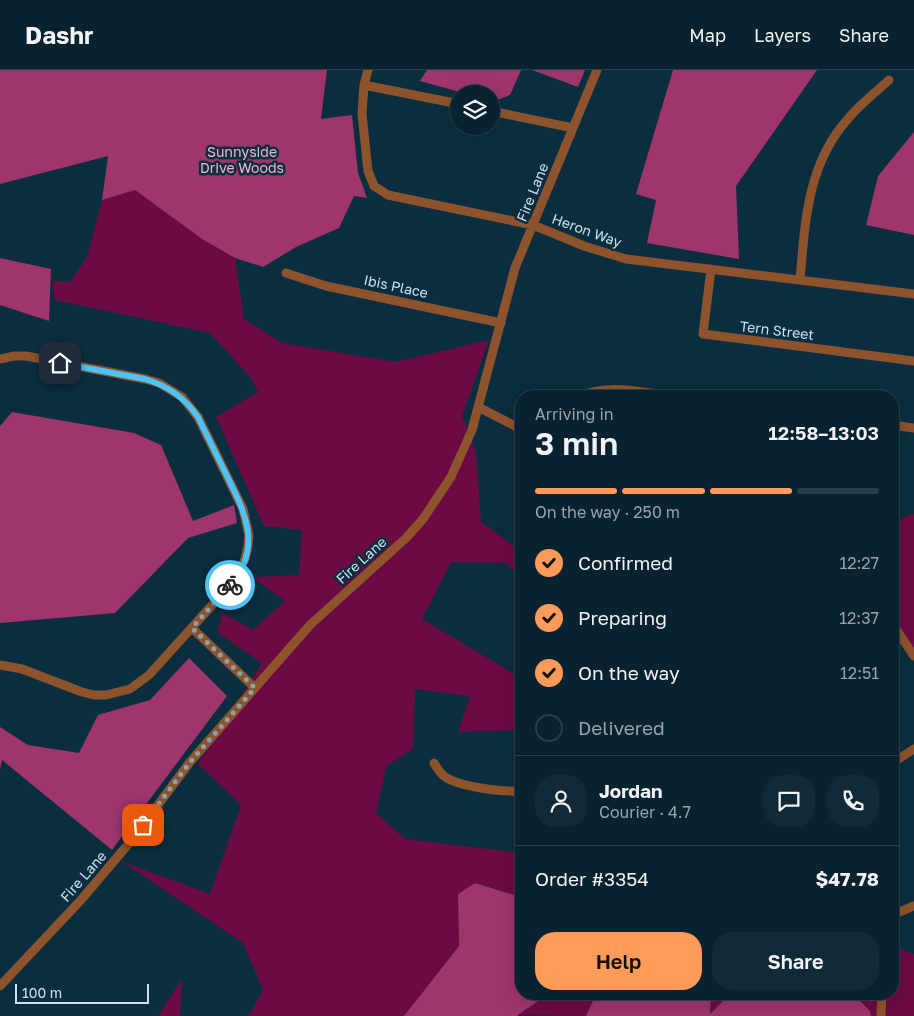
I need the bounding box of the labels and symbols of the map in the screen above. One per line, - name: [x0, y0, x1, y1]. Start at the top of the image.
- park label: Sunnyside Drive Woods: [200, 143, 284, 176]
- street label: Fire Lane: [513, 160, 551, 224]
- street label: Heron Way: [550, 210, 624, 251]
- street label: Ibis Place: [362, 271, 430, 301]
- street label: Tern Street: [739, 317, 815, 343]
- pin: [39, 342, 81, 384]
- street label: Fire Lane: [332, 533, 390, 587]
- courier: [205, 560, 255, 610]
- pin: [122, 804, 164, 846]
- street label: Fire Lane: [56, 847, 110, 905]
- scale bar: [15, 981, 149, 1004]

